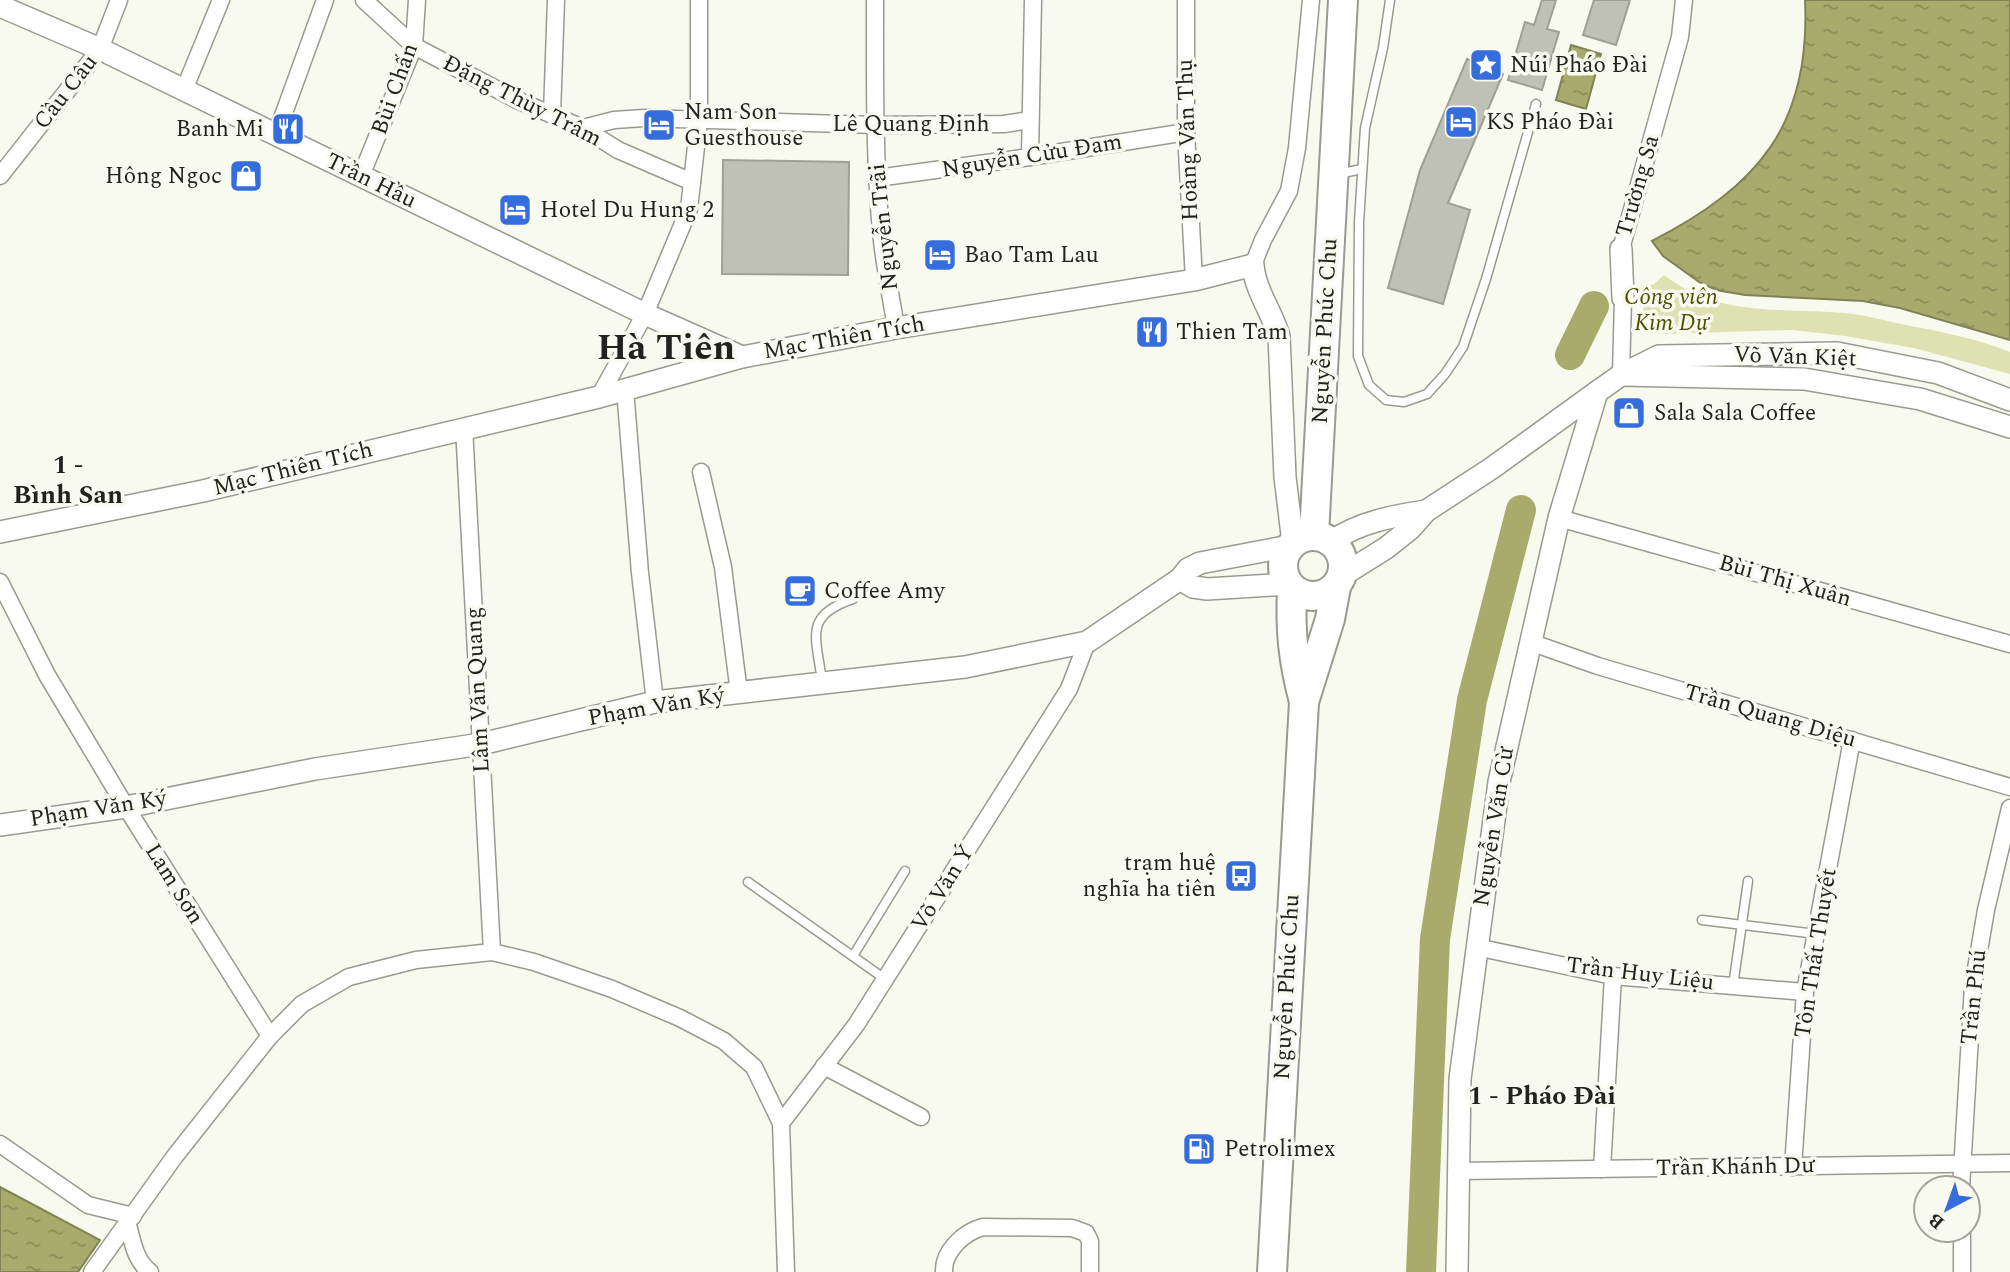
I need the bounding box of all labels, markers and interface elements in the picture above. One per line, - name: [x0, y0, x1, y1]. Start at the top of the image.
- street label: Bùi Chấn: [362, 38, 428, 140]
- street label: Đặng Thùy Trâm: [436, 46, 608, 156]
- place icon: Núi Pháo Đài: [1467, 46, 1505, 84]
- street label: Cầu Câu: [25, 47, 107, 137]
- place label: Núi Pháo Đài: [1510, 48, 1648, 83]
- street label: Hoàng Văn Thụ: [1168, 58, 1208, 222]
- place label: Nam Son Guesthouse: [684, 95, 803, 156]
- hotel icon: KS Pháo Đài: [1442, 103, 1480, 141]
- place label: KS Pháo Đài: [1486, 105, 1614, 140]
- hotel icon: Nam Son Guesthouse: [640, 106, 678, 144]
- street label: Lê Quang Định: [832, 107, 990, 142]
- restaurant icon: Banh Mi: [269, 110, 307, 148]
- place label: Banh Mi: [176, 112, 264, 147]
- street label: Nguyễn Cửu Đam: [939, 124, 1125, 188]
- street label: Trường Sa: [1607, 131, 1669, 241]
- street label: Trần Hầu: [320, 144, 422, 218]
- shop icon: Hông Ngoc: [227, 157, 265, 195]
- place label: Hông Ngoc: [105, 159, 222, 194]
- street label: Nguyễn Trãi: [860, 162, 908, 292]
- hotel icon: Hotel Du Hung 2: [496, 191, 534, 229]
- place label: Hotel Du Hung 2: [540, 193, 714, 228]
- hotel icon: Bao Tam Lau: [921, 236, 959, 274]
- street label: Nguyễn Phúc Chu: [1303, 237, 1347, 425]
- place label: Bao Tam Lau: [964, 238, 1099, 273]
- park label: Công viên Kim Dự: [1624, 280, 1718, 341]
- street label: Mạc Thiên Tích: [760, 307, 928, 369]
- restaurant icon: Thien Tam: [1133, 313, 1171, 351]
- place label: Thien Tam: [1176, 315, 1288, 350]
- district label: Hà Tiên: [597, 320, 735, 376]
- street label: Võ Văn Kiệt: [1733, 337, 1857, 377]
- shop icon: Sala Sala Coffee: [1610, 394, 1648, 432]
- place label: Sala Sala Coffee: [1654, 396, 1816, 431]
- street label: Mạc Thiên Tích: [209, 432, 377, 506]
- district label: 1 - Bình San: [13, 445, 123, 515]
- street label: Bùi Thị Xuân: [1714, 545, 1856, 617]
- cafe icon: Coffee Amy: [781, 572, 819, 610]
- place label: Coffee Amy: [824, 574, 946, 609]
- street label: Lâm Văn Quang: [456, 606, 500, 774]
- street label: Trần Quang Diệu: [1680, 675, 1860, 757]
- street label: Phạm Văn Ký: [585, 678, 728, 736]
- street label: Nguyễn Văn Cừ: [1464, 744, 1524, 909]
- street label: Phạm Văn Ký: [27, 781, 170, 837]
- street label: Lam Sơn: [135, 837, 213, 931]
- street label: Võ Văn Ý: [903, 838, 983, 938]
- place label: trạm huệ nghĩa ha tiên: [1083, 846, 1216, 907]
- bus stop icon: trạm huệ nghĩa ha tiên: [1222, 857, 1260, 895]
- street label: Tôn Thất Thuyết: [1785, 865, 1847, 1041]
- street label: Nguyễn Phúc Chu: [1265, 893, 1309, 1081]
- street label: Trần Huy Liệu: [1564, 948, 1716, 1000]
- street label: Trần Phú: [1952, 948, 1996, 1046]
- district label: 1 - Pháo Đài: [1468, 1076, 1616, 1116]
- fuel station icon: Petrolimex: [1180, 1130, 1218, 1168]
- place label: Petrolimex: [1224, 1132, 1335, 1167]
- street label: Trần Khánh Dư: [1656, 1148, 1816, 1186]
- north arrow: [1912, 1174, 1982, 1244]
- text: B: [1922, 1205, 1951, 1236]

